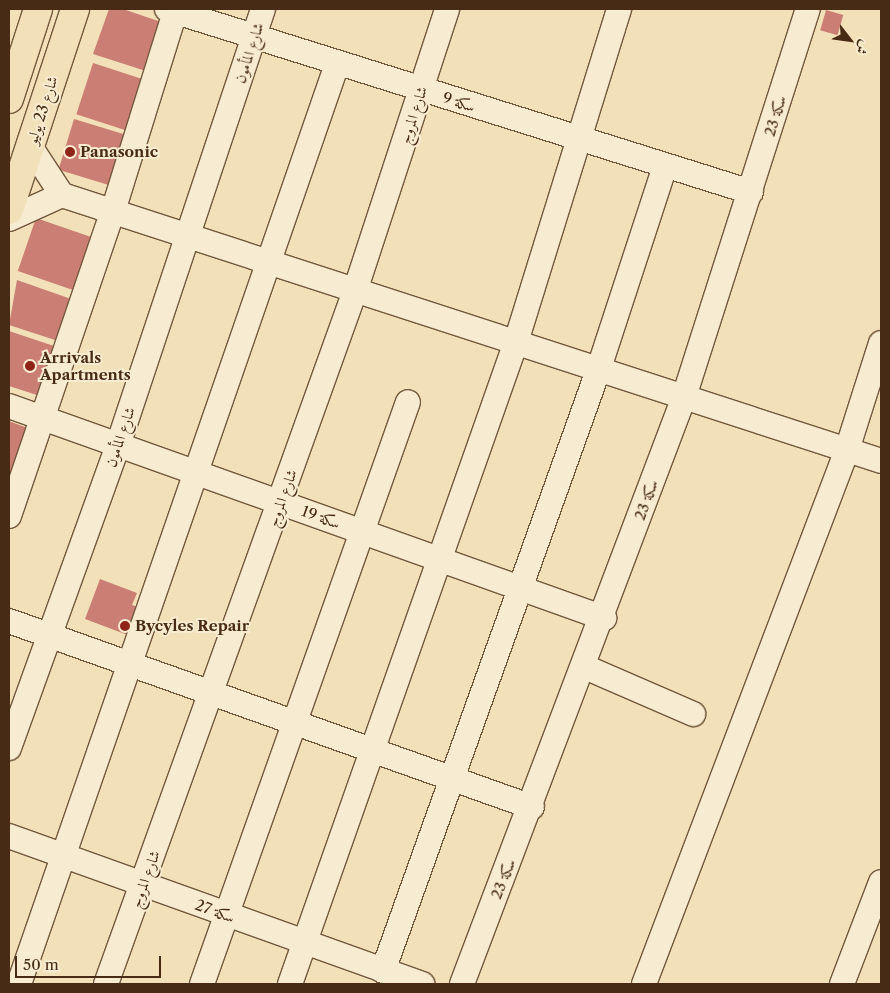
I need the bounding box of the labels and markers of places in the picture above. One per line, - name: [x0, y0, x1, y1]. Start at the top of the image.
- place label: Panasonic: [80, 143, 158, 161]
- marker: Panasonic: [64, 146, 76, 158]
- place label: Arrivals Apartments: [40, 348, 131, 383]
- marker: Arrivals Apartments: [24, 360, 36, 372]
- place label: Bycyles Repair: [135, 617, 249, 635]
- marker: Bycyles Repair: [119, 620, 131, 632]

